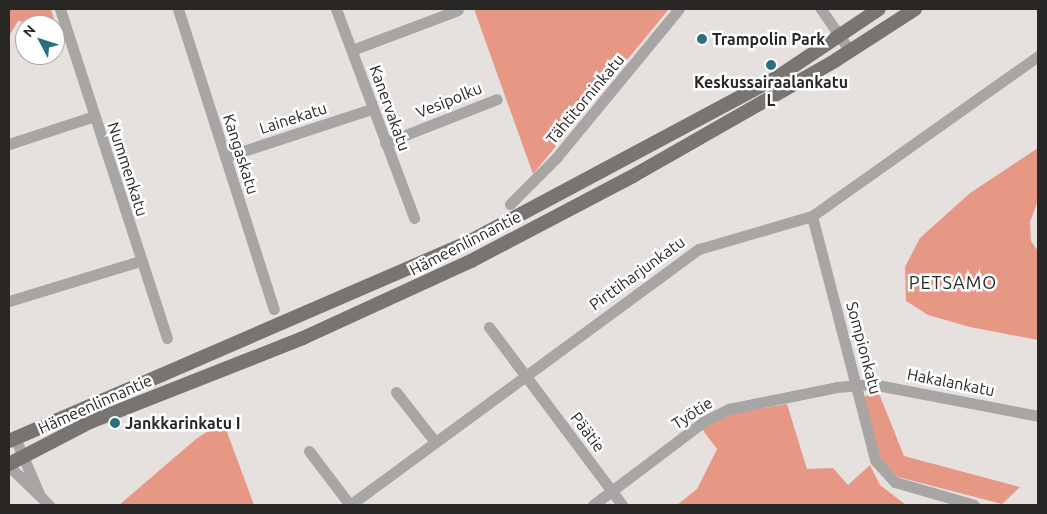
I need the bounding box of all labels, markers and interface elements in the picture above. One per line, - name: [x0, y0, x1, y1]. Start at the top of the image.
- north arrow: [15, 15, 65, 65]
- text: N: [20, 22, 39, 40]
- place label: Trampolin Park: [712, 29, 825, 49]
- marker: Trampolin Park: [696, 33, 708, 45]
- street label: Tähtitorninkatu: [542, 50, 628, 148]
- marker: Keskussairaalankatu L: [765, 59, 777, 71]
- street label: Kanervakatu: [366, 62, 414, 154]
- place label: Keskussairaalankatu L: [694, 72, 848, 110]
- street label: Vesipolku: [413, 78, 485, 122]
- street label: Lainekatu: [257, 98, 329, 138]
- street label: Kangaskatu: [219, 111, 263, 197]
- street label: Nummenkatu: [104, 120, 152, 218]
- street label: Hämeenlinnantie: [406, 207, 524, 279]
- street label: Pirttiharjunkatu: [586, 232, 688, 314]
- district label: PETSAMO: [908, 271, 998, 293]
- street label: Sompionkatu: [842, 300, 886, 396]
- street label: Hakalankatu: [906, 364, 996, 400]
- street label: Hämeenlinnantie: [35, 370, 155, 438]
- street label: Työtie: [668, 393, 716, 433]
- street label: Päätie: [567, 408, 609, 456]
- place label: Jankkarinkatu I: [125, 413, 241, 433]
- marker: Jankkarinkatu I: [109, 417, 121, 429]

